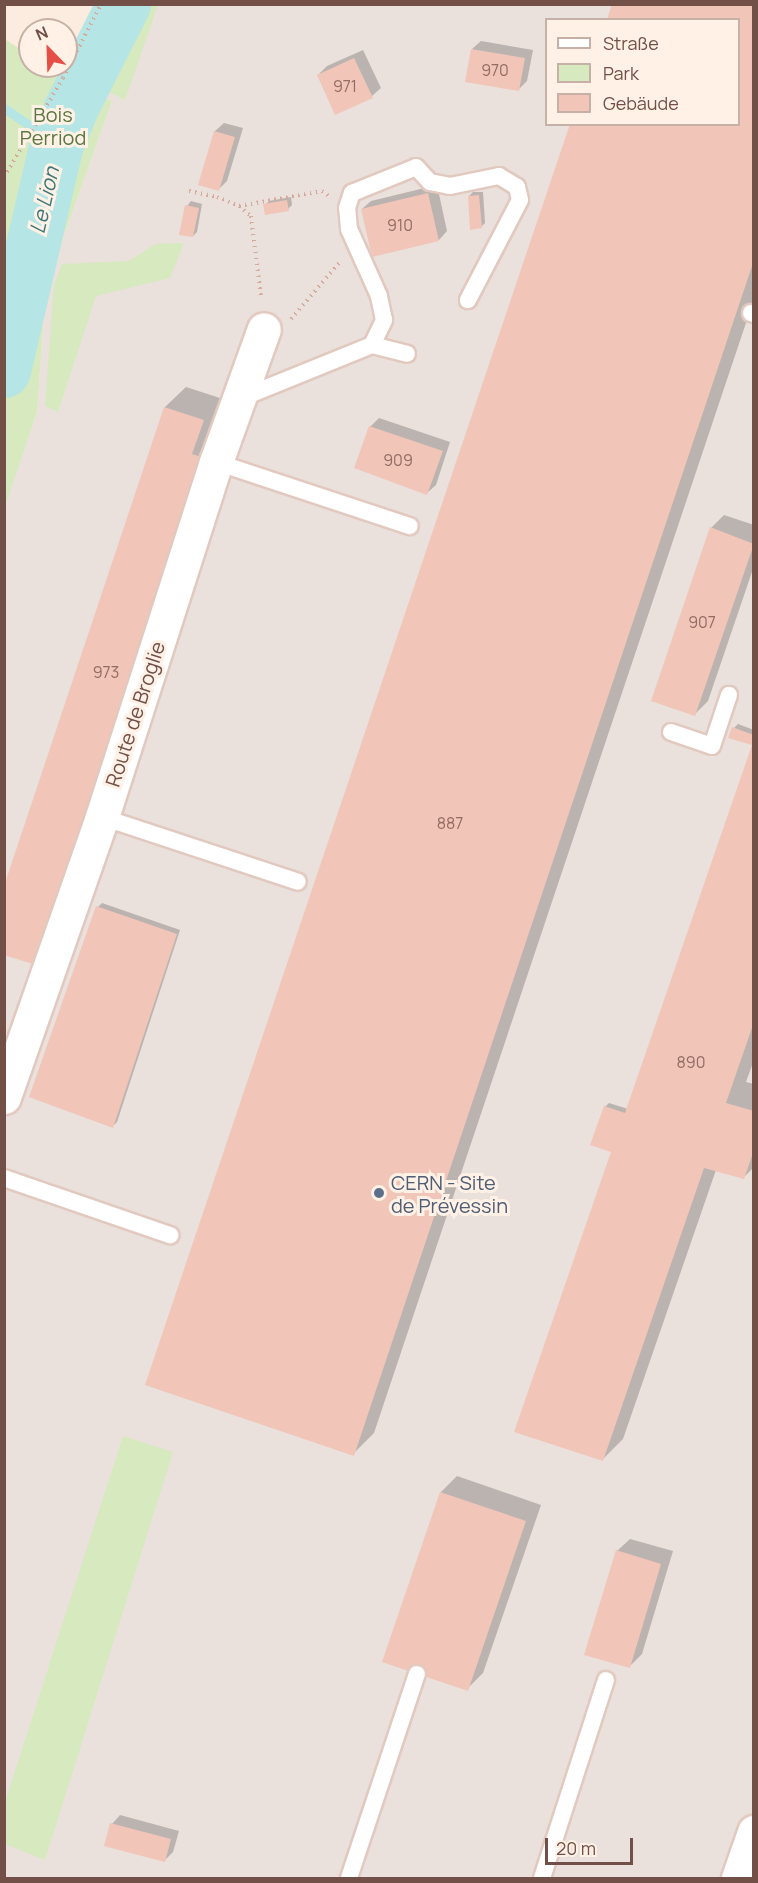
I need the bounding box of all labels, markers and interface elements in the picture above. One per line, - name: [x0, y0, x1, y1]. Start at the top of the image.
- north arrow: [18, 18, 78, 78]
- legend: [545, 18, 740, 126]
- text: N: [32, 21, 51, 46]
- text: Straße: [603, 31, 659, 55]
- house number: 970: [481, 60, 509, 80]
- text: Park: [603, 61, 639, 85]
- house number: 971: [333, 76, 357, 96]
- text: Gebäude: [603, 91, 679, 115]
- park label: Bois Perriod: [20, 102, 86, 149]
- water label: Le Lion: [24, 164, 64, 236]
- house number: 910: [387, 215, 413, 235]
- house number: 909: [383, 450, 413, 470]
- house number: 907: [688, 612, 716, 632]
- street label: Route de Broglie: [100, 638, 170, 790]
- house number: 973: [93, 662, 119, 682]
- house number: 887: [437, 813, 463, 833]
- house number: 890: [677, 1052, 705, 1072]
- place label: CERN - Site de Prévessin: [391, 1170, 508, 1217]
- marker: CERN - Site de Prévessin: [372, 1186, 386, 1200]
- scale bar: [548, 1826, 636, 1864]
- text: 20 m: [556, 1836, 596, 1860]

